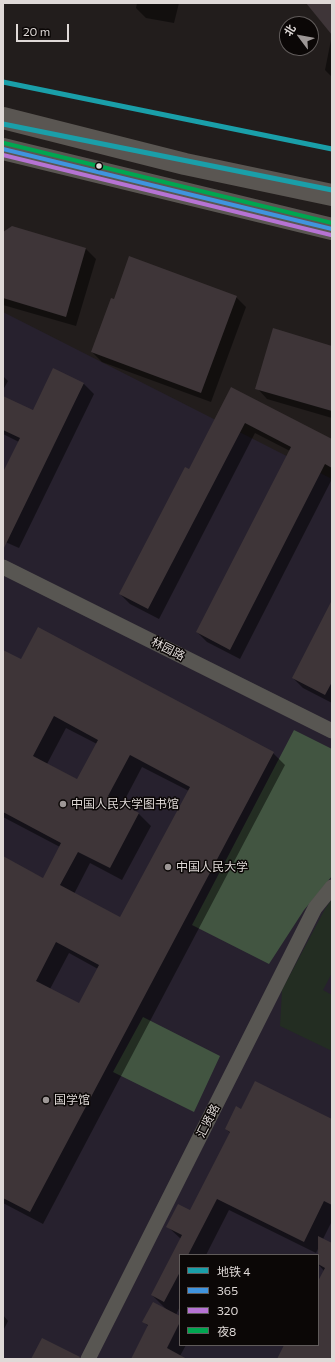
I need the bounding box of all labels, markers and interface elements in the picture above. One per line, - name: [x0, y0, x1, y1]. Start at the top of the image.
- scale bar: [18, 16, 71, 42]
- north arrow: [279, 16, 319, 56]
- text: 北: [281, 22, 298, 38]
- text: 20 m: [23, 24, 50, 38]
- unlabelled marker: [94, 161, 104, 171]
- street label: 林园路: [149, 634, 187, 664]
- place label: 中国人民大学图书馆: [71, 797, 179, 811]
- marker: 中国人民大学图书馆: [58, 799, 68, 809]
- place label: 中国人民大学: [176, 860, 248, 874]
- marker: 中国人民大学: [163, 862, 173, 872]
- place label: 国学馆: [54, 1093, 90, 1107]
- marker: 国学馆: [41, 1095, 51, 1105]
- street label: 汇贤路: [193, 1102, 223, 1140]
- legend: [179, 1254, 319, 1346]
- text: 地铁 4: [217, 1264, 251, 1278]
- text: 365: [217, 1283, 238, 1297]
- text: 320: [217, 1303, 238, 1317]
- text: 夜8: [217, 1324, 236, 1338]

